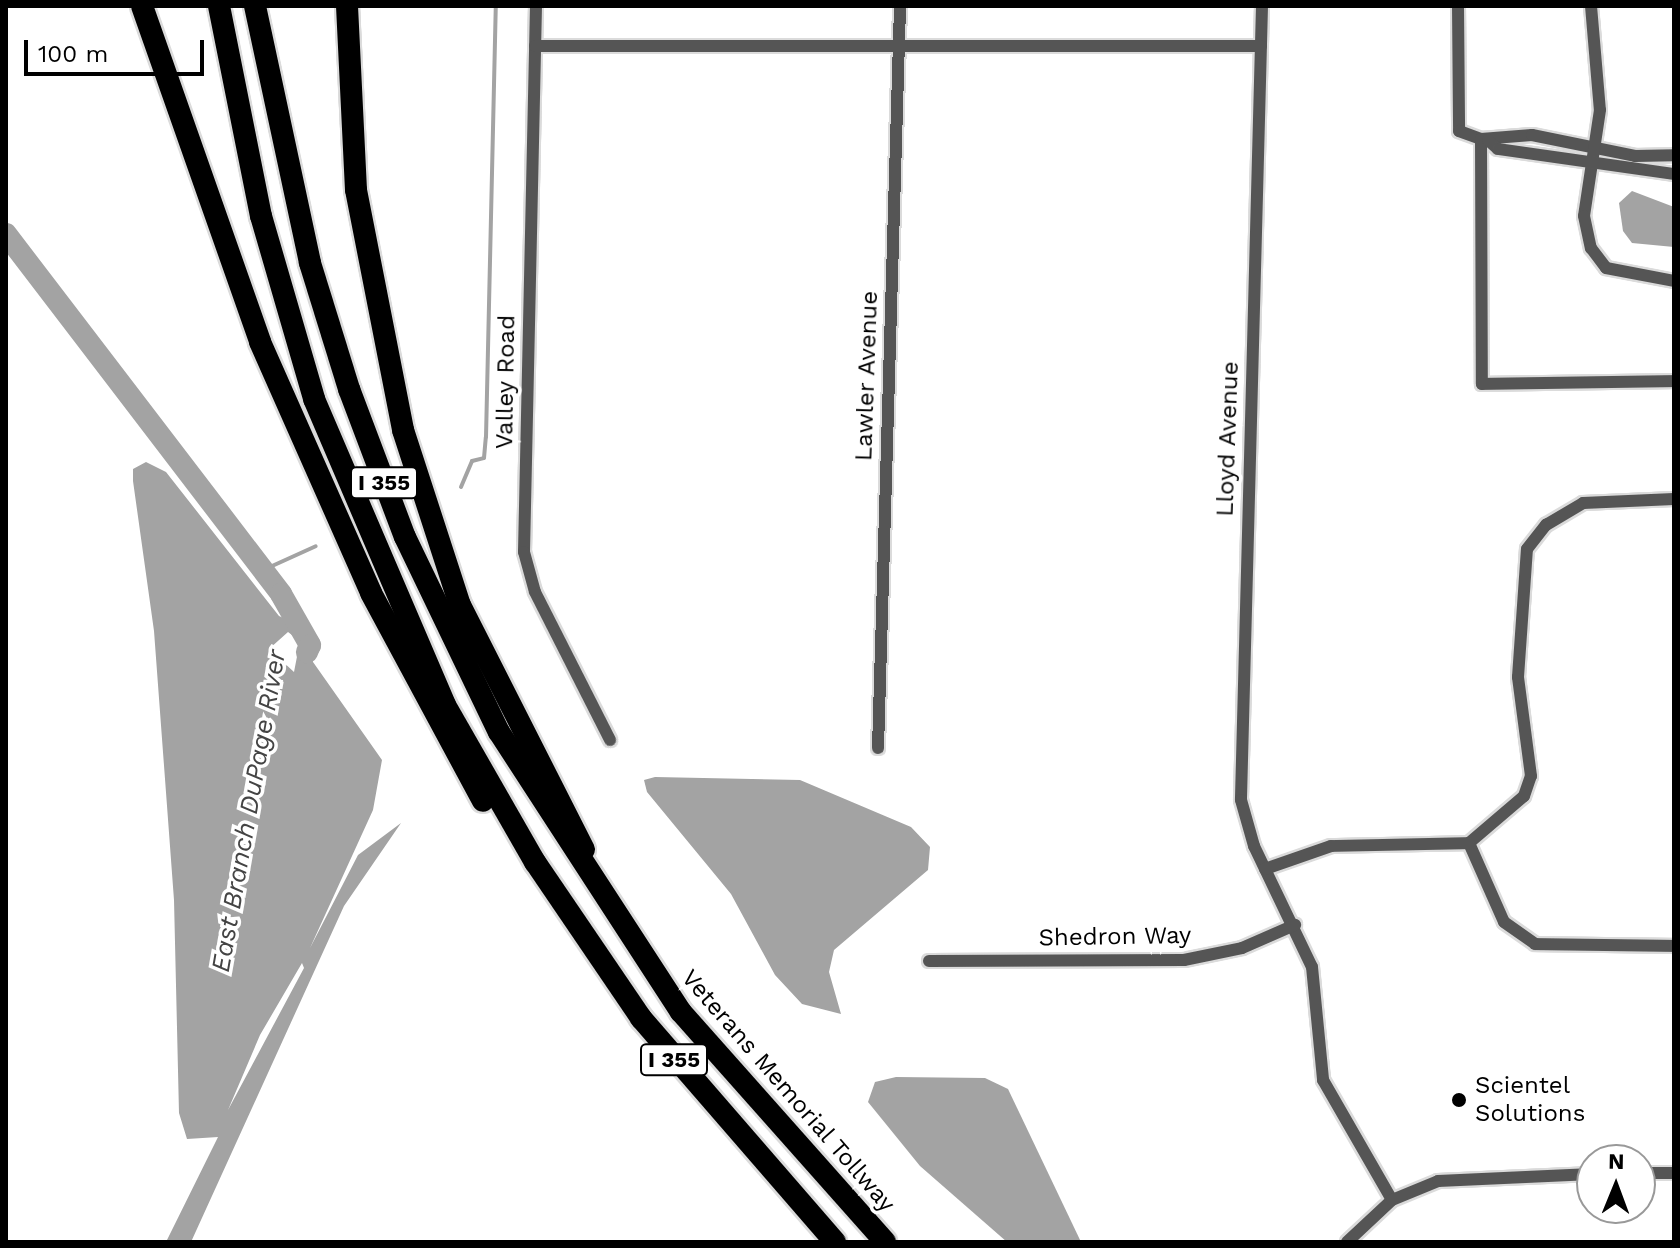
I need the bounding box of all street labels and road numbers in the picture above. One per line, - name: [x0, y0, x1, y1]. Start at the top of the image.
- street label: Lawler Avenue: [850, 290, 884, 462]
- street label: Valley Road: [490, 314, 522, 450]
- street label: Lloyd Avenue: [1211, 360, 1245, 518]
- road number: I 355: [350, 465, 418, 501]
- street label: Shedron Way: [1038, 921, 1192, 953]
- street label: Veterans Memorial Tollway: [674, 963, 902, 1219]
- road number: I 355: [640, 1042, 708, 1078]

